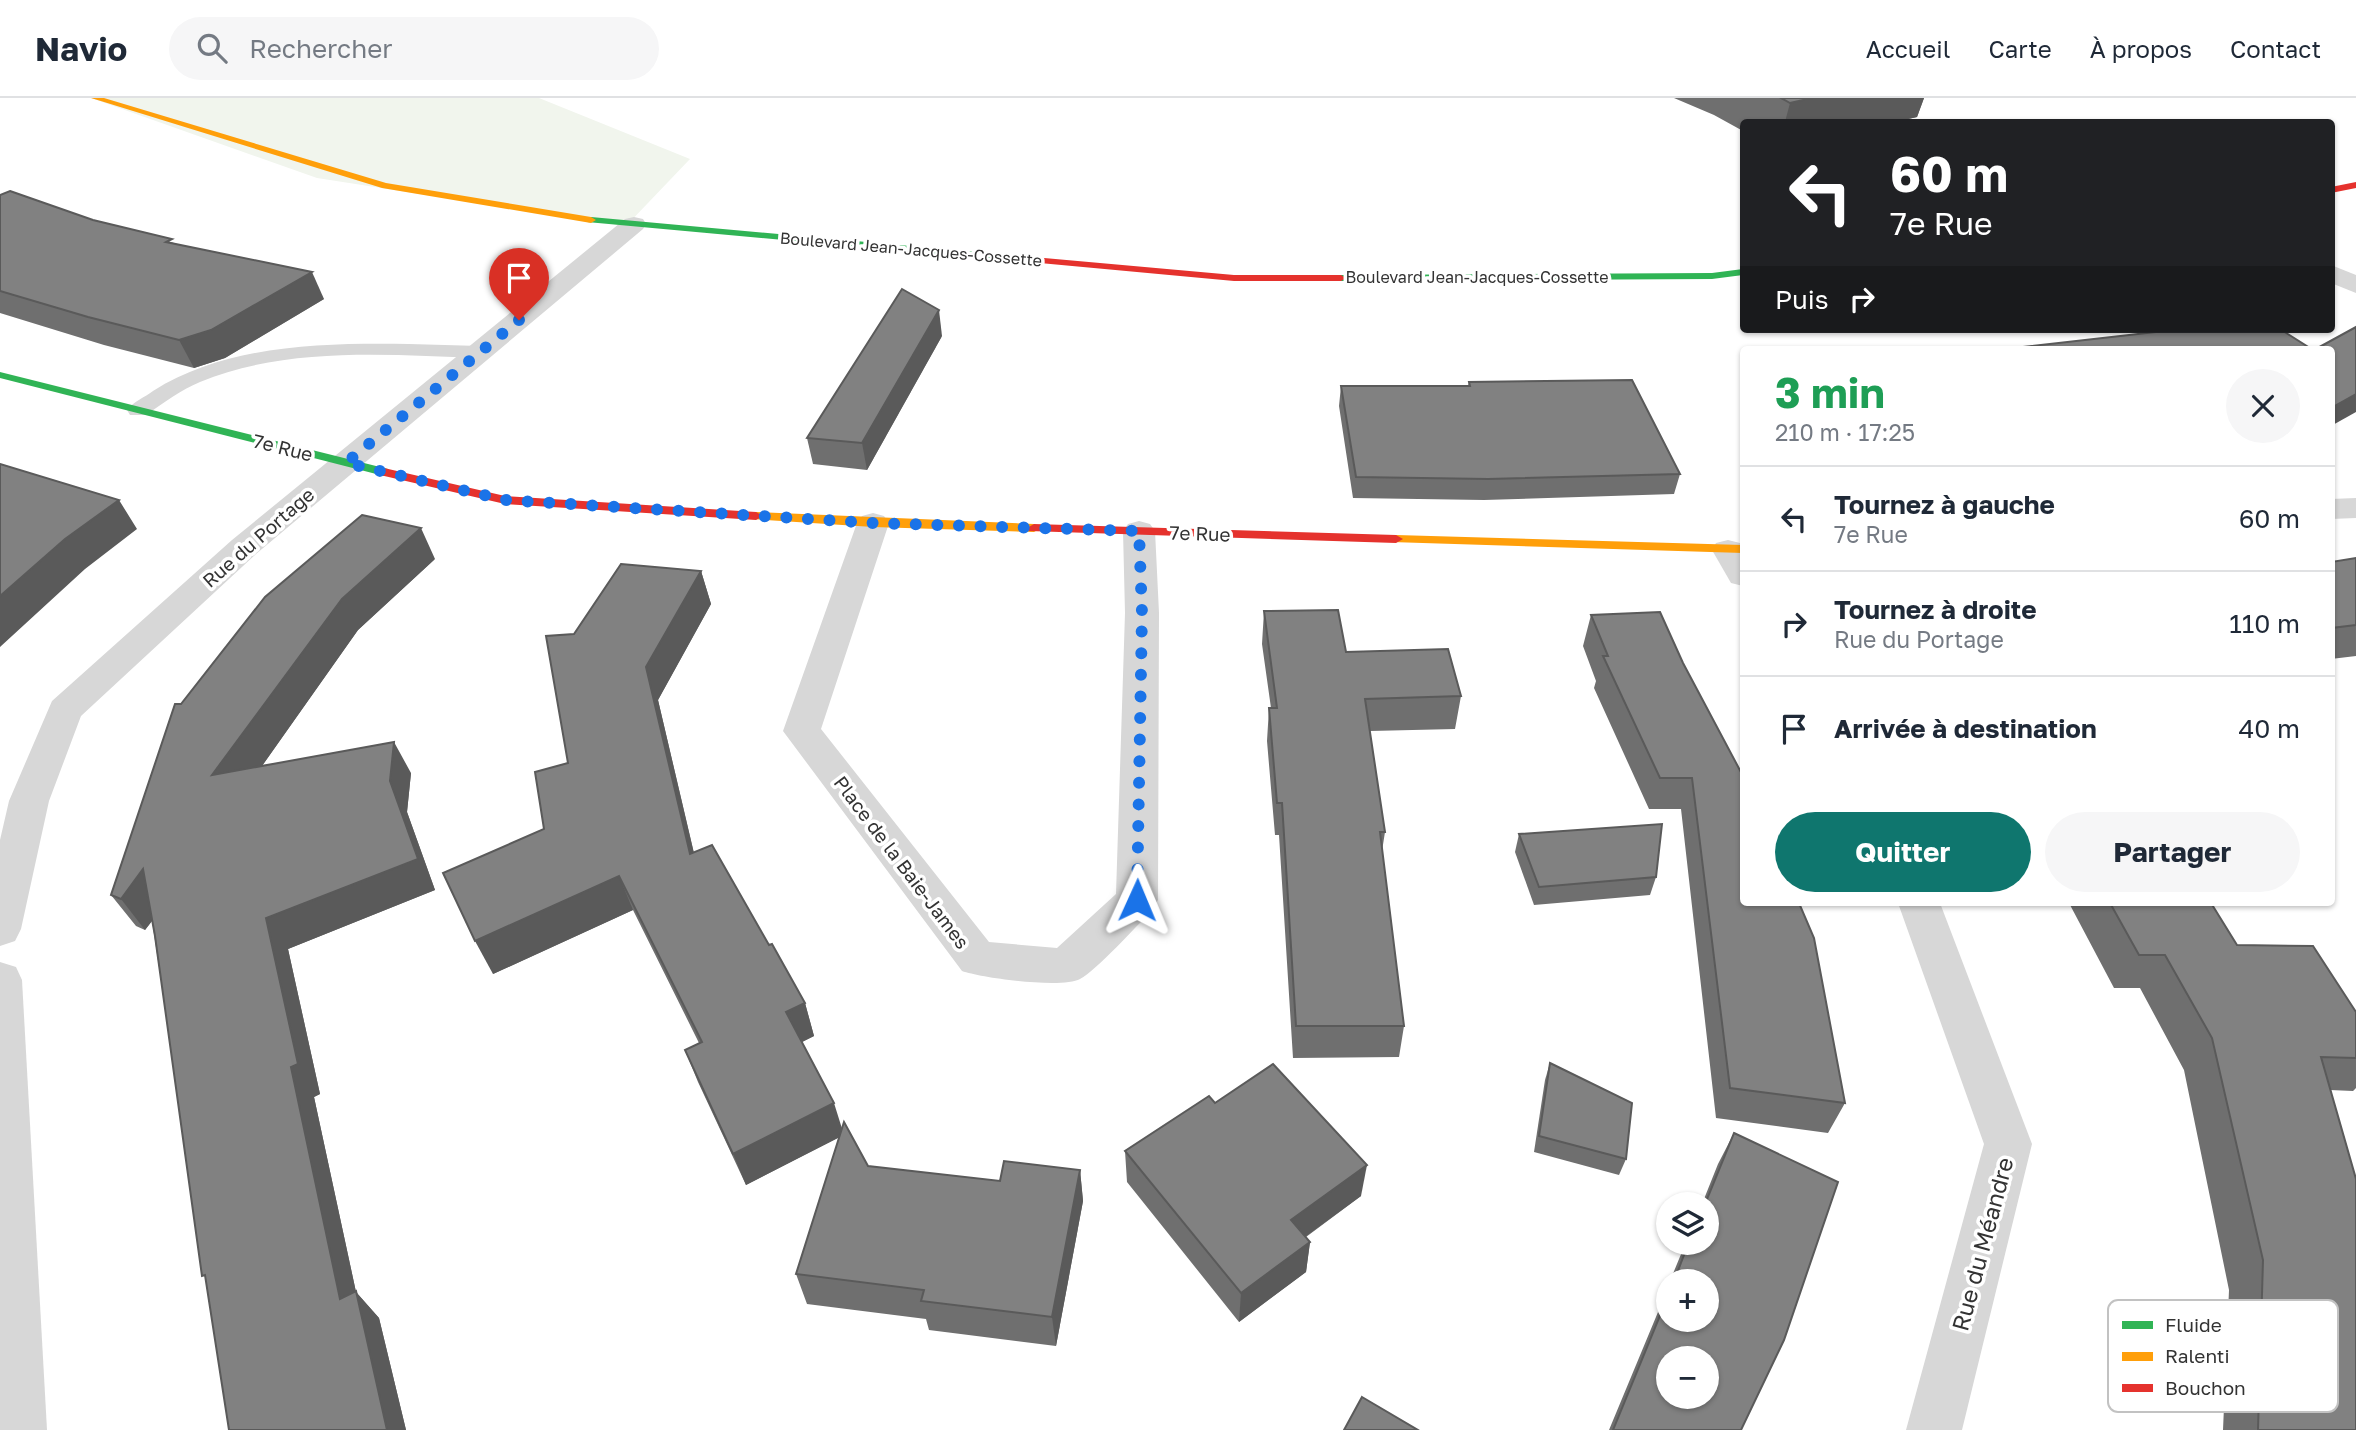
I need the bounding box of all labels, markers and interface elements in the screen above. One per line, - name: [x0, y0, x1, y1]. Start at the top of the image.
- search box: [169, 17, 659, 80]
- text: Navio: [35, 29, 127, 68]
- icon: search: [193, 29, 231, 67]
- text: Rechercher: [249, 33, 392, 64]
- text: Accueil: [1866, 34, 1950, 63]
- text: Carte: [1988, 34, 2052, 63]
- text: À propos: [2090, 34, 2192, 63]
- text: Contact: [2230, 34, 2321, 63]
- text: 60 m: [1890, 144, 2008, 203]
- icon: left: [1775, 147, 1866, 238]
- text: 7e Rue: [1890, 204, 1993, 242]
- street label: Boulevard Jean-Jacques-Cossette: [779, 228, 1043, 270]
- pin: [489, 248, 549, 320]
- icon: arrive: [500, 259, 538, 297]
- street label: Boulevard Jean-Jacques-Cossette: [1345, 267, 1609, 287]
- icon: right: [1843, 280, 1881, 318]
- text: Puis: [1775, 284, 1829, 315]
- text: 3 min: [1775, 367, 1885, 417]
- button: close: [2226, 369, 2300, 443]
- text: 210 m · 17:25: [1775, 418, 1915, 446]
- street label: 7e Rue: [251, 428, 315, 466]
- street label: Rue du Portage: [198, 482, 318, 592]
- text: Tournez à gauche: [1834, 489, 2055, 520]
- icon: left: [1775, 500, 1813, 538]
- text: 60 m: [2239, 503, 2300, 534]
- street label: 7e Rue: [1169, 520, 1231, 546]
- text: 7e Rue: [1834, 520, 1908, 548]
- text: Tournez à droite: [1834, 594, 2037, 625]
- icon: right: [1775, 605, 1813, 643]
- text: 110 m: [2229, 608, 2300, 639]
- text: Rue du Portage: [1834, 625, 2004, 653]
- icon: arrive: [1775, 710, 1813, 748]
- text: Arrivée à destination: [1834, 713, 2097, 744]
- text: 40 m: [2239, 713, 2300, 744]
- street label: Place de la Baie-James: [830, 771, 974, 953]
- button: Quitter: [1775, 812, 2031, 892]
- button: Partager: [2045, 812, 2300, 892]
- position arrow: [1100, 863, 1174, 937]
- street label: Rue du Méandre: [1945, 1154, 2019, 1334]
- map controls: [1656, 1192, 1719, 1409]
- button: layers: [1656, 1192, 1719, 1255]
- button: +: [1656, 1269, 1719, 1332]
- legend: [2108, 1300, 2338, 1412]
- text: Fluide: [2165, 1313, 2222, 1336]
- text: Ralenti: [2165, 1344, 2230, 1367]
- button: −: [1656, 1346, 1719, 1409]
- text: Bouchon: [2165, 1376, 2246, 1399]

